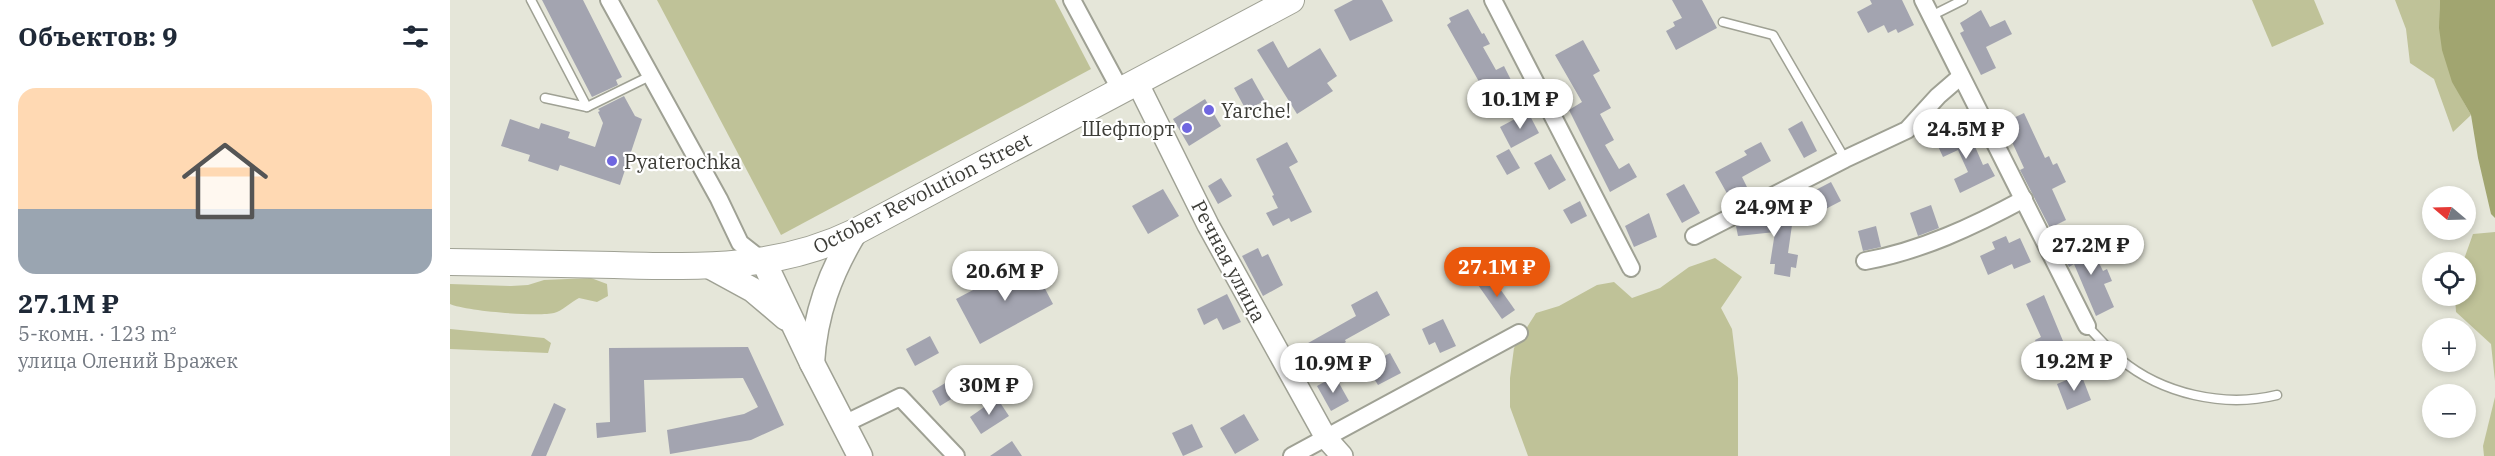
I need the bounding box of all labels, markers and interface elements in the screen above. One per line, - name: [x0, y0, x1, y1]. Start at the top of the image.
- text: Объектов: 9: [18, 19, 178, 53]
- icon: filters: [399, 20, 432, 53]
- pin: 10.1M ₽: [1465, 79, 1575, 130]
- text: 10.1M ₽: [1481, 85, 1559, 112]
- place label: Yarche!: [1221, 97, 1291, 124]
- marker: Yarche!: [1202, 103, 1216, 117]
- pin: 24.5M ₽: [1911, 109, 2021, 160]
- place label: Шефпорт: [1081, 115, 1175, 142]
- text: 24.5M ₽: [1927, 115, 2005, 142]
- marker: Шефпорт: [1180, 121, 1194, 135]
- street label: October Revolution Street: [808, 126, 1036, 260]
- icon: home: [171, 127, 279, 235]
- place label: Pyaterochka: [624, 148, 742, 175]
- marker: Pyaterochka: [605, 154, 619, 168]
- north arrow: [2422, 186, 2476, 240]
- map controls: [2422, 186, 2476, 438]
- pin: 24.9M ₽: [1719, 187, 1829, 238]
- text: 24.9M ₽: [1735, 193, 1813, 220]
- street label: Речная улица: [1185, 195, 1273, 327]
- pin: 27.2M ₽: [2036, 225, 2146, 276]
- text: 27.2M ₽: [2052, 231, 2130, 258]
- pin: 27.1M ₽: [1442, 247, 1552, 298]
- pin: 20.6M ₽: [950, 251, 1060, 302]
- button: locate: [2422, 252, 2476, 306]
- text: 27.1M ₽: [1458, 253, 1536, 280]
- text: 20.6M ₽: [966, 257, 1044, 284]
- text: 27.1M ₽: [18, 286, 119, 320]
- button: +: [2422, 318, 2476, 372]
- text: 5-комн. · 123 m²: [18, 320, 177, 347]
- pin: 19.2M ₽: [2019, 341, 2129, 392]
- pin: 10.9M ₽: [1278, 343, 1388, 394]
- text: улица Олений Вражек: [18, 347, 238, 374]
- text: 19.2M ₽: [2035, 347, 2113, 374]
- text: 10.9M ₽: [1294, 349, 1372, 376]
- pin: 30M ₽: [947, 365, 1031, 416]
- text: 30M ₽: [959, 371, 1019, 398]
- button: −: [2422, 384, 2476, 438]

